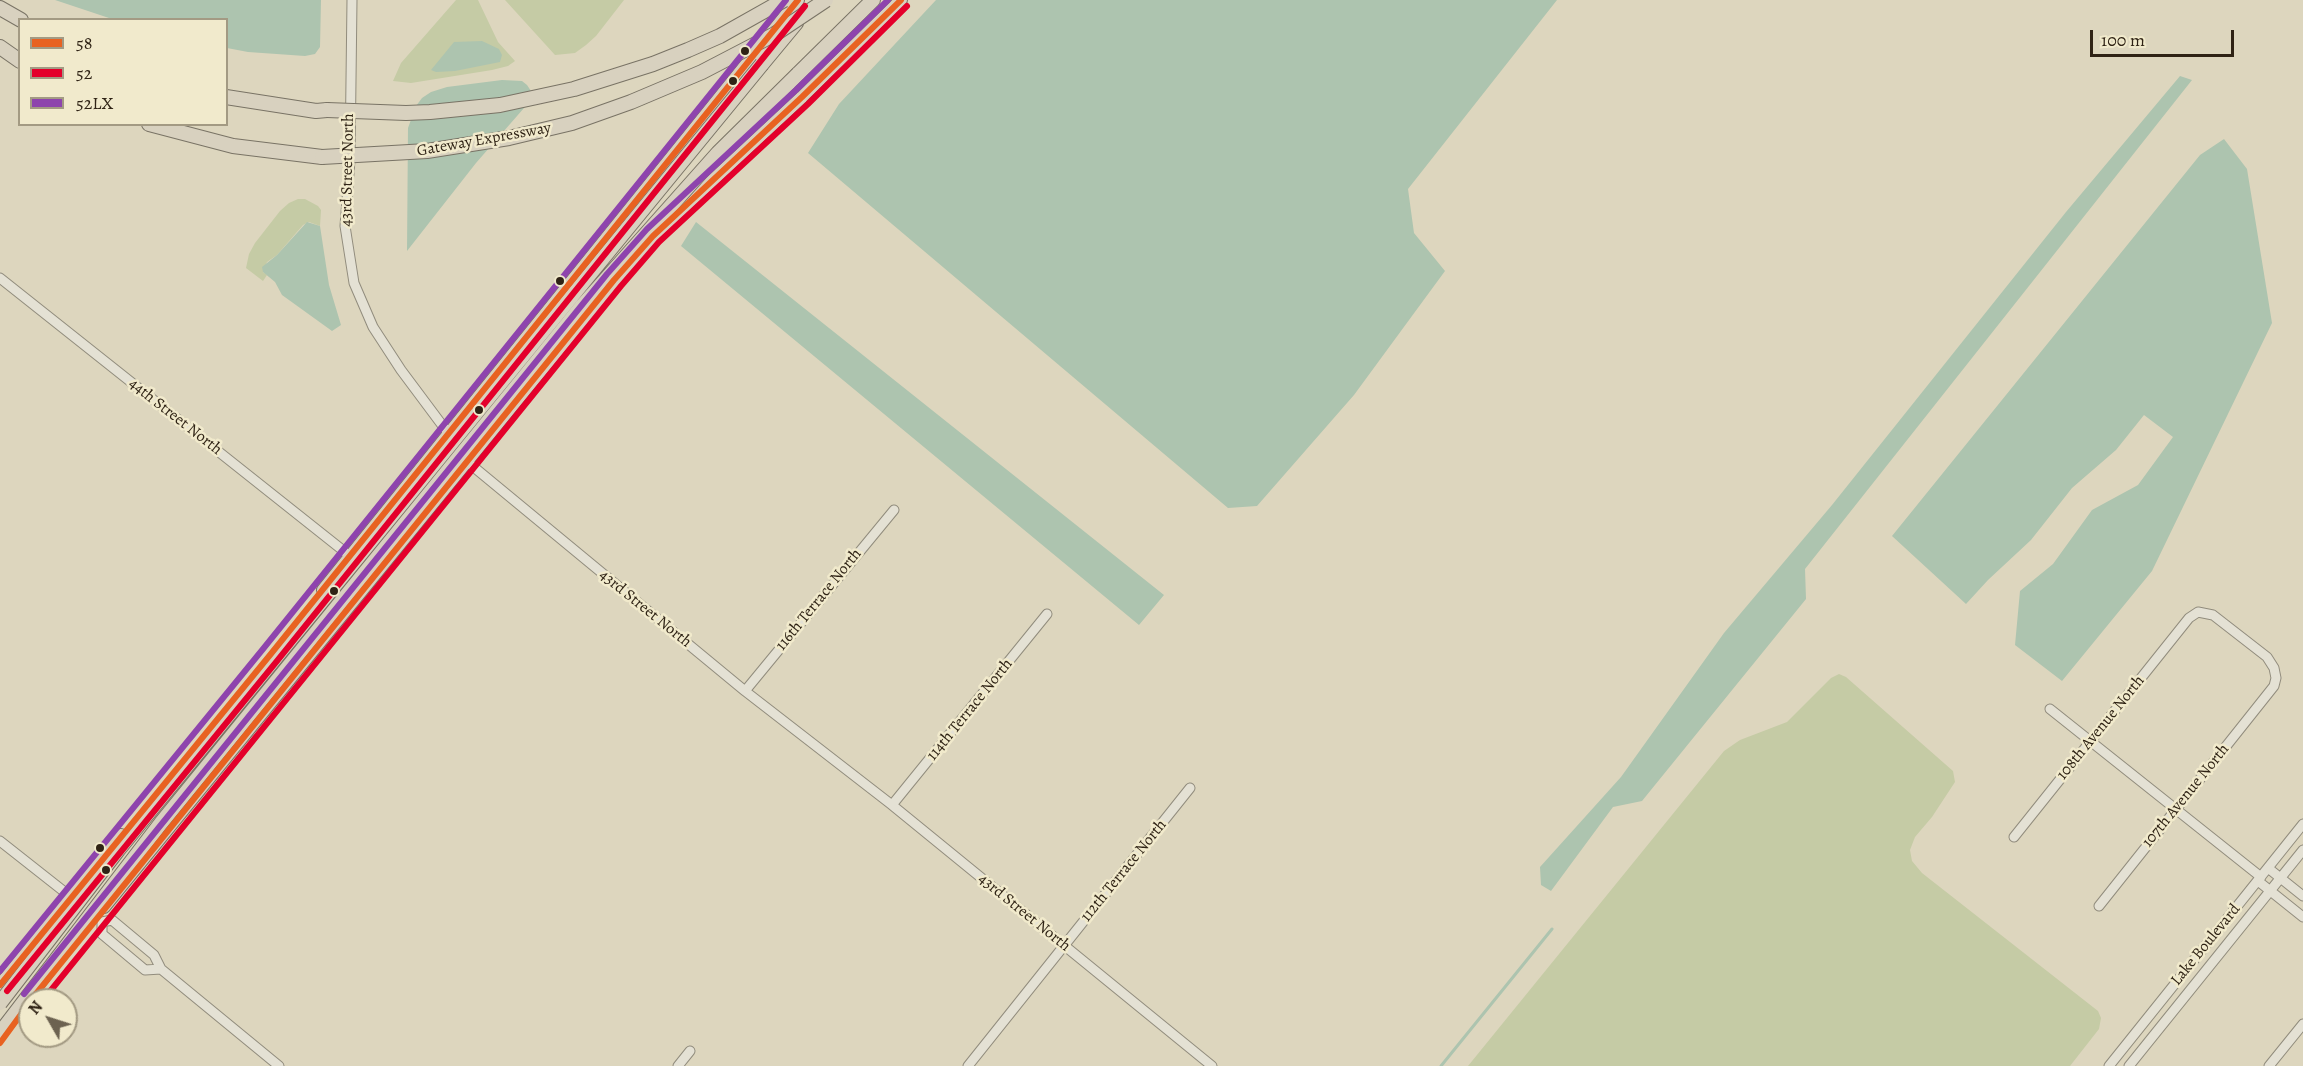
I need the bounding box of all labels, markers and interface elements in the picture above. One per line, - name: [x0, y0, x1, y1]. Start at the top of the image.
- legend: [18, 18, 228, 126]
- scale bar: [2093, 18, 2237, 56]
- text: 100 m: [2101, 28, 2145, 52]
- text: 58: [76, 31, 92, 55]
- unlabelled marker: [739, 45, 751, 57]
- text: 52: [76, 61, 92, 85]
- unlabelled marker: [727, 75, 739, 87]
- text: 52LX: [76, 91, 113, 115]
- street label: 43rd Street North: [337, 113, 359, 227]
- street label: Gateway Expressway: [416, 119, 552, 161]
- unlabelled marker: [554, 275, 566, 287]
- street label: 44th Street North: [125, 375, 225, 459]
- unlabelled marker: [473, 404, 485, 416]
- street label: 116th Terrace North: [772, 545, 866, 655]
- street label: 43rd Street North: [595, 566, 695, 652]
- unlabelled marker: [328, 585, 340, 597]
- street label: 114th Terrace North: [923, 655, 1017, 765]
- street label: 108th Avenue North: [2053, 672, 2149, 784]
- street label: 107th Avenue North: [2138, 740, 2234, 852]
- street label: 112th Terrace North: [1077, 816, 1171, 926]
- unlabelled marker: [94, 842, 106, 854]
- unlabelled marker: [100, 864, 112, 876]
- street label: 43rd Street North: [974, 870, 1074, 956]
- street label: Lake Boulevard: [2167, 900, 2245, 990]
- north arrow: [18, 988, 78, 1048]
- text: N: [23, 996, 48, 1019]

